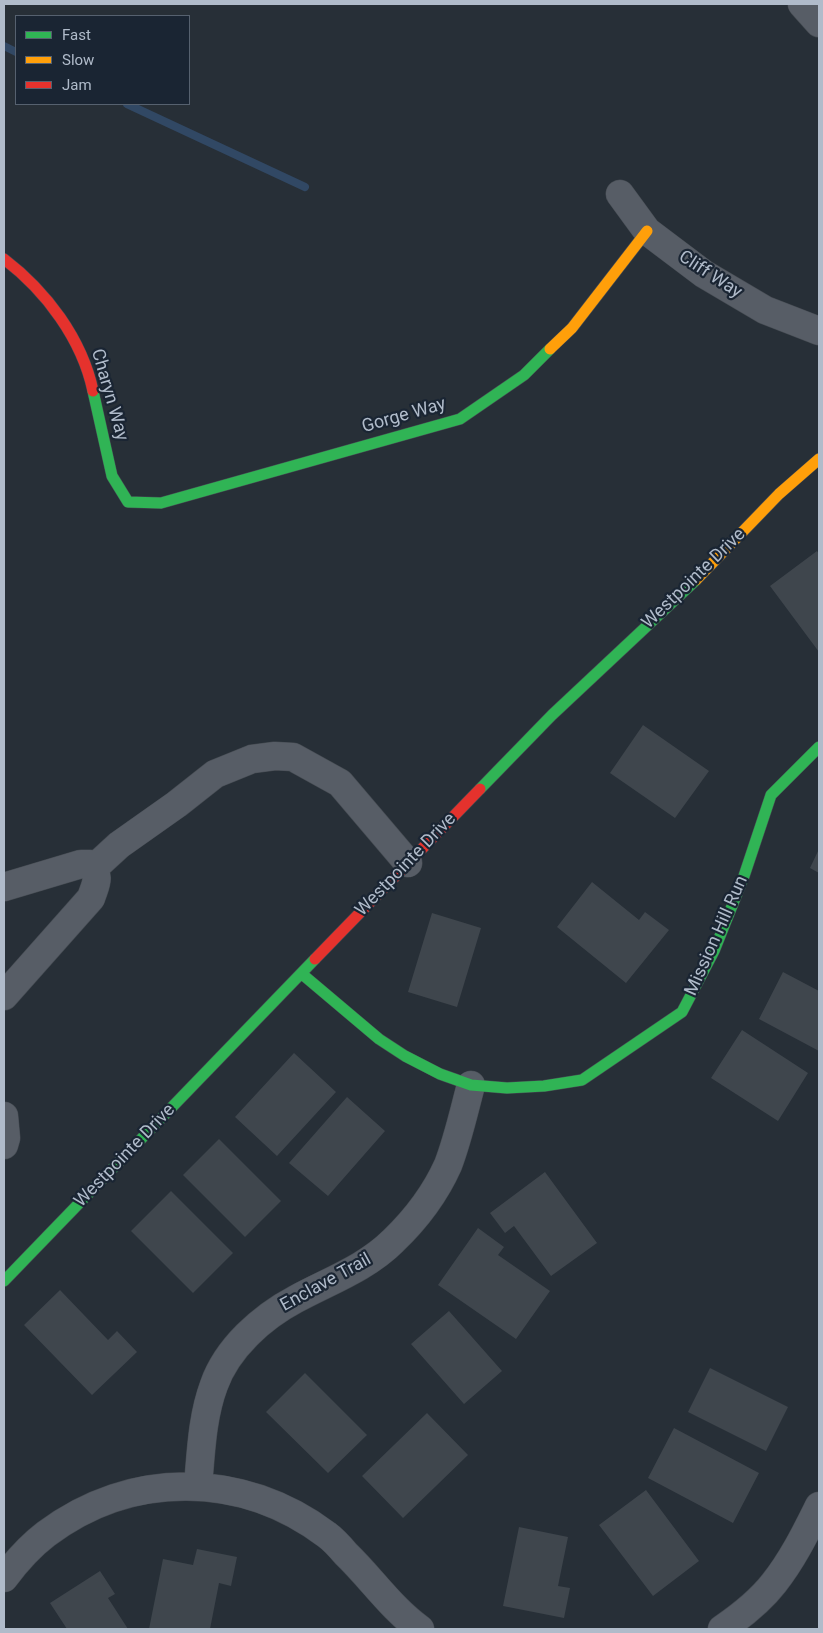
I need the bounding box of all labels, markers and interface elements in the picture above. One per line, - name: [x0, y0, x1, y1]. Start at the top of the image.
- legend: [15, 15, 190, 105]
- text: Fast: [62, 26, 91, 44]
- text: Slow: [62, 51, 94, 69]
- text: Jam: [62, 76, 92, 94]
- street label: Cliff Way: [674, 247, 746, 303]
- street label: Charyn Way: [86, 347, 132, 443]
- street label: Gorge Way: [359, 394, 449, 438]
- street label: Westpointe Drive: [638, 524, 750, 634]
- street label: Westpointe Drive: [351, 809, 461, 921]
- street label: Mission Hill Run: [681, 873, 753, 999]
- street label: Westpointe Drive: [70, 1100, 180, 1212]
- street label: Enclave Trail: [277, 1249, 375, 1317]

